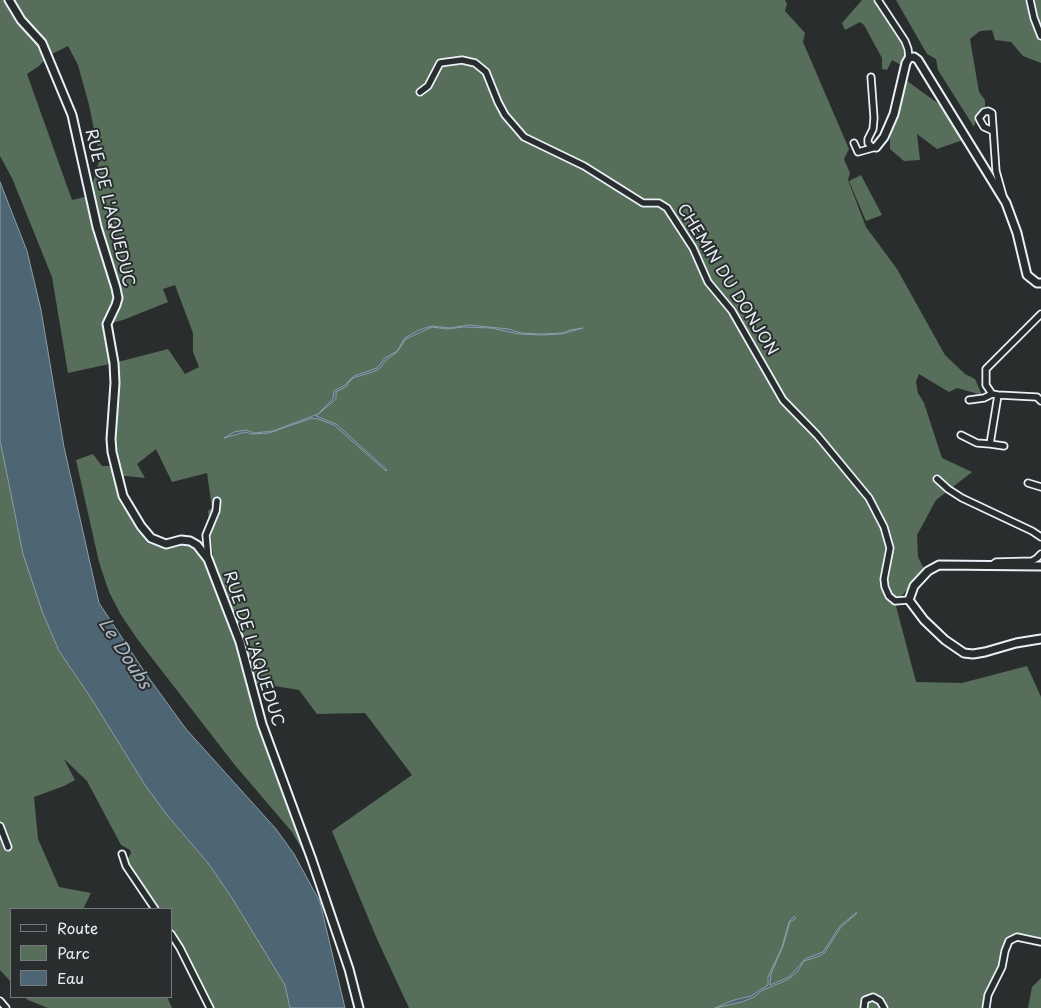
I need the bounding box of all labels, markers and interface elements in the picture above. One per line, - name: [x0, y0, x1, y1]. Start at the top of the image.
- street label: RUE DE L'AQUEDUC: [80, 127, 138, 289]
- street label: CHEMIN DU DONJON: [672, 201, 782, 359]
- street label: RUE DE L'AQUEDUC: [219, 569, 287, 729]
- water label: Le Doubs: [93, 615, 155, 693]
- legend: [10, 908, 172, 998]
- text: Route: [57, 916, 98, 939]
- text: Parc: [57, 941, 90, 964]
- text: Eau: [57, 966, 84, 989]

